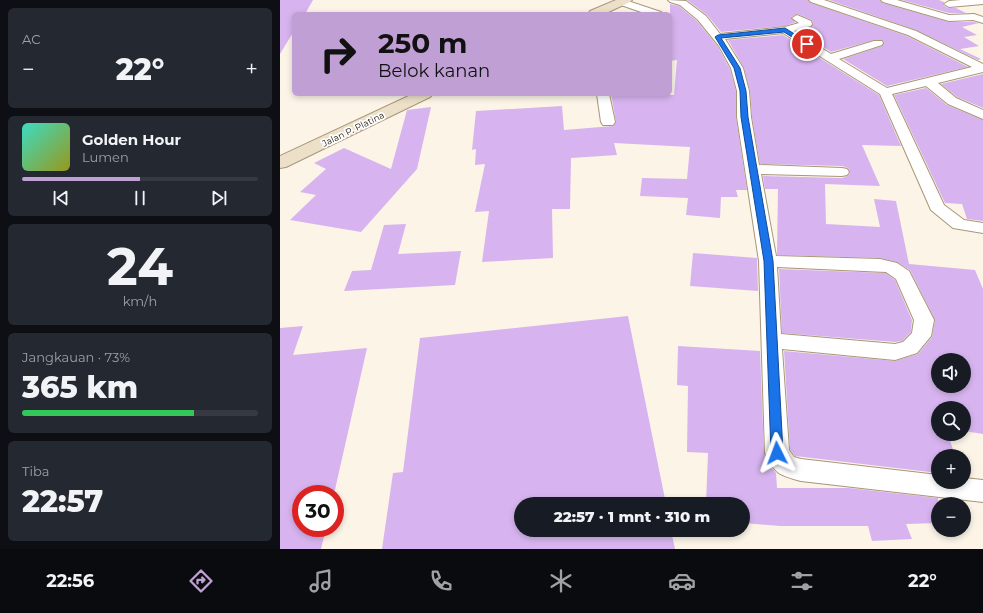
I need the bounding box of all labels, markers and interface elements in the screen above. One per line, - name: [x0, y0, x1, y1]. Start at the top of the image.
- text: 250 m: [378, 26, 468, 60]
- pin: [790, 27, 824, 61]
- icon: right: [312, 28, 364, 80]
- text: AC: [22, 31, 40, 47]
- icon: arrive: [796, 33, 818, 55]
- text: 22°: [116, 51, 164, 88]
- text: −: [22, 56, 35, 83]
- text: +: [245, 56, 258, 83]
- text: Belok kanan: [378, 60, 490, 82]
- street label: Jalan P. Platina: [319, 109, 386, 149]
- text: Golden Hour: [82, 130, 181, 149]
- text: Lumen: [82, 149, 129, 165]
- icon: previous: [50, 187, 72, 209]
- icon: pause: [129, 187, 151, 209]
- icon: next: [208, 187, 230, 209]
- text: 24: [107, 235, 173, 298]
- text: km/h: [123, 293, 157, 309]
- text: Jangkauan · 73%: [22, 349, 130, 365]
- map controls: [931, 353, 971, 537]
- button: sound: [931, 353, 971, 393]
- text: 365 km: [22, 369, 138, 406]
- button: search: [931, 401, 971, 441]
- position arrow: [756, 432, 798, 474]
- button: +: [931, 449, 971, 489]
- text: Tiba: [22, 463, 49, 479]
- text: 22:57: [22, 483, 103, 520]
- speed limit sign: 30: [292, 485, 344, 537]
- button: −: [931, 497, 971, 537]
- text: 22:57 · 1 mnt · 310 m: [554, 507, 710, 526]
- icon: directions: [187, 567, 215, 595]
- icon: music: [307, 567, 335, 595]
- icon: phone: [427, 567, 455, 595]
- icon: climate: [547, 567, 575, 595]
- icon: car: [668, 567, 696, 595]
- icon: filters: [788, 567, 816, 595]
- text: 22:56: [46, 570, 94, 592]
- text: 22°: [908, 570, 937, 592]

